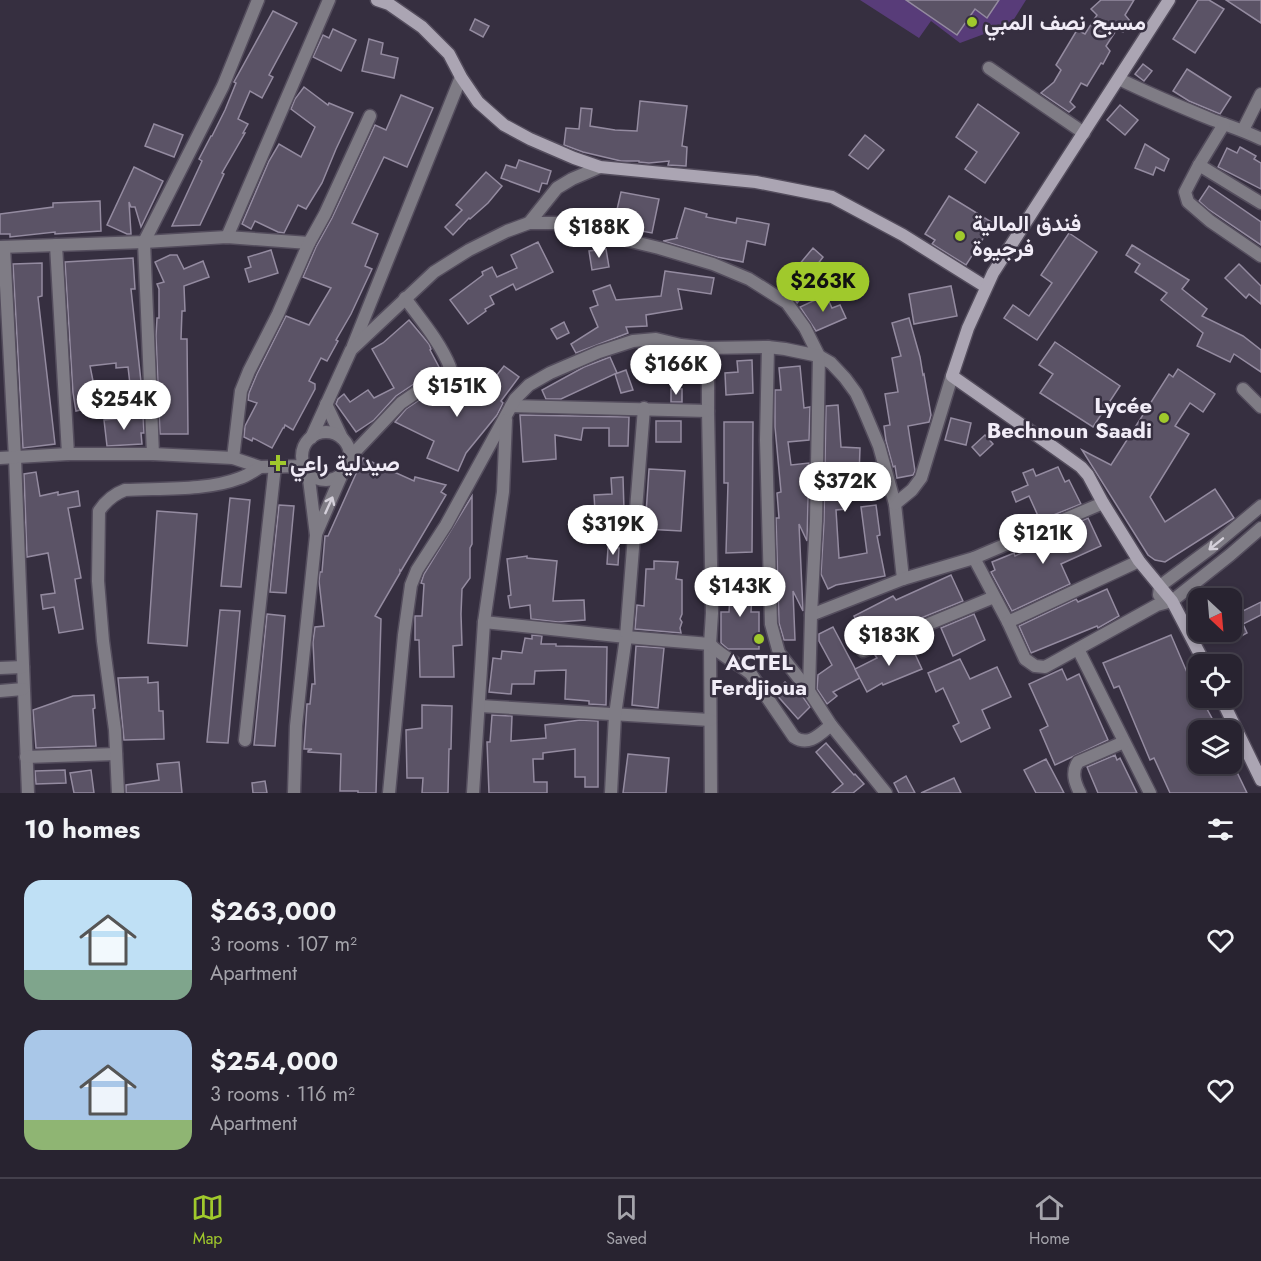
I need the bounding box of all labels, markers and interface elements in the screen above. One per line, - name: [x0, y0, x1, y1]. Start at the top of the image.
- place label: مسبح نصف المبي: [984, 6, 1146, 41]
- marker: مسبح نصف المبي: [965, 15, 979, 29]
- place label: فندق المالية فرجيوة: [972, 207, 1081, 264]
- pin: $188K: [557, 208, 641, 259]
- text: $188K: [568, 213, 630, 242]
- marker: فندق المالية فرجيوة: [953, 229, 967, 243]
- pin: $263K: [781, 262, 865, 313]
- text: $263K: [790, 267, 856, 296]
- pin: $166K: [634, 345, 718, 396]
- text: $166K: [644, 350, 708, 379]
- pin: $151K: [415, 367, 499, 418]
- text: $151K: [427, 372, 487, 401]
- pin: $254K: [82, 380, 166, 431]
- text: $254K: [91, 385, 157, 414]
- place label: Lycée Bechnoun Saadi: [987, 389, 1152, 446]
- marker: Lycée Bechnoun Saadi: [1157, 411, 1171, 425]
- place label: صيدلية راعي: [290, 447, 400, 482]
- marker: صيدلية راعي: [271, 456, 285, 470]
- pin: $372K: [803, 462, 887, 513]
- text: $372K: [813, 467, 877, 496]
- one-way arrow: [324, 496, 335, 514]
- pin: $319K: [571, 505, 655, 556]
- text: $319K: [582, 510, 644, 539]
- pin: $121K: [1001, 514, 1085, 565]
- text: $121K: [1013, 519, 1073, 548]
- one-way arrow: [1208, 537, 1224, 550]
- pin: $143K: [698, 567, 782, 618]
- text: $143K: [709, 572, 771, 601]
- north arrow: [1188, 588, 1242, 642]
- map controls: [1188, 588, 1242, 774]
- pin: $183K: [847, 616, 931, 667]
- text: $183K: [858, 621, 920, 650]
- marker: ACTEL Ferdjioua: [752, 632, 766, 646]
- place label: ACTEL Ferdjioua: [711, 646, 807, 703]
- button: locate: [1188, 654, 1242, 708]
- button: layers: [1188, 720, 1242, 774]
- text: 10 homes: [24, 810, 140, 848]
- icon: filters: [1204, 813, 1237, 846]
- text: $263,000: [210, 892, 336, 930]
- icon: home: [72, 904, 144, 976]
- icon: heart: [1204, 924, 1237, 957]
- text: 3 rooms · 107 m²: [210, 930, 357, 959]
- text: Apartment: [210, 959, 297, 988]
- text: $254,000: [210, 1042, 338, 1080]
- icon: home: [72, 1054, 144, 1126]
- icon: heart: [1204, 1074, 1237, 1107]
- text: 3 rooms · 116 m²: [210, 1080, 355, 1109]
- text: Apartment: [210, 1109, 297, 1138]
- tab: Map: [191, 1191, 224, 1250]
- tab: Saved: [606, 1191, 647, 1250]
- tab: Home: [1029, 1191, 1070, 1250]

